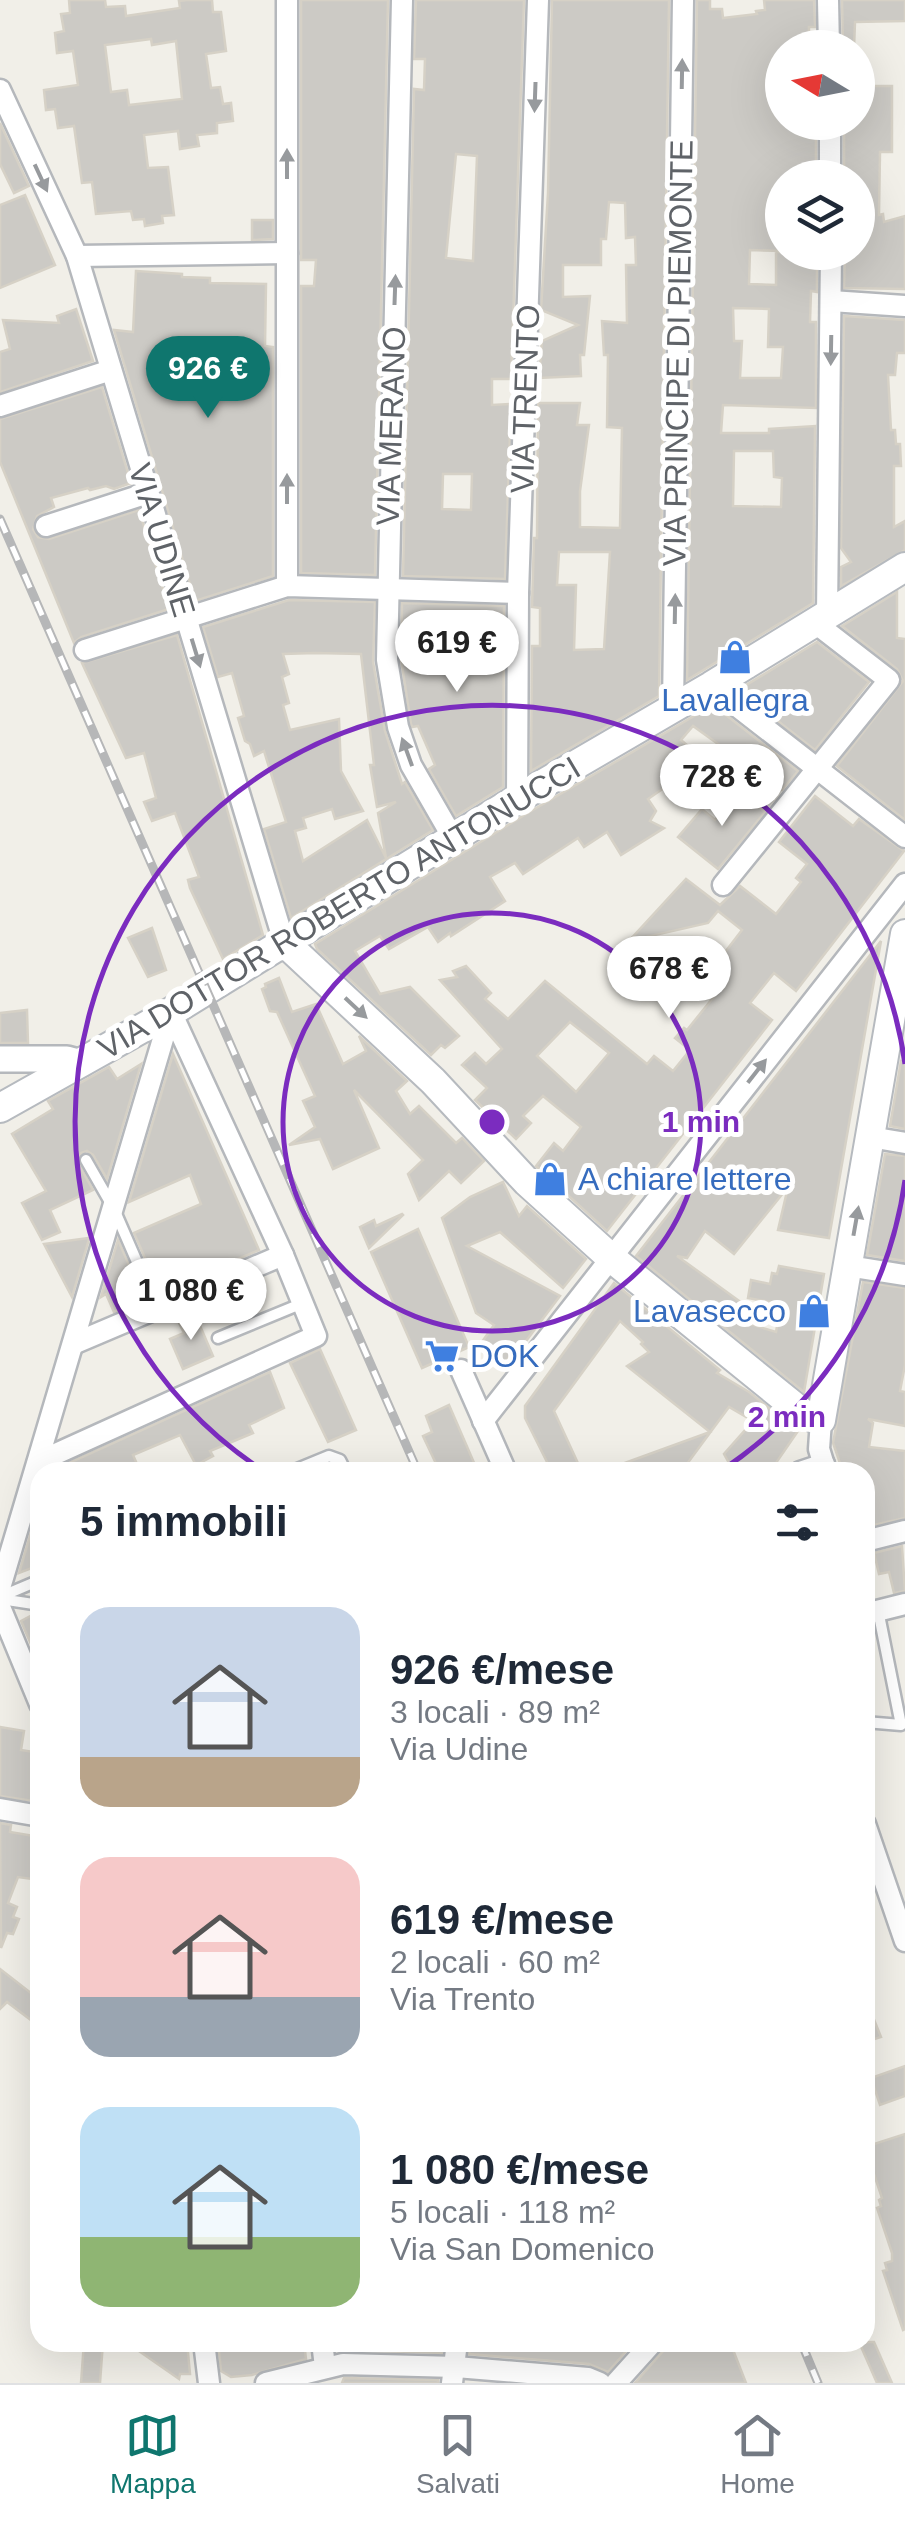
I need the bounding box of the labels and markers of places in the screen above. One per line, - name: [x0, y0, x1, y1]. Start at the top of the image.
- pin: 926 €: [138, 336, 278, 421]
- pin: 619 €: [387, 610, 527, 695]
- shop icon: Lavallegra: [716, 638, 754, 676]
- place label: Lavallegra: [661, 682, 809, 718]
- pin: 728 €: [652, 744, 792, 829]
- pin: 678 €: [599, 936, 739, 1021]
- centre of rings: [474, 1104, 510, 1140]
- shop icon: A chiare lettere: [531, 1160, 569, 1198]
- place label: A chiare lettere: [578, 1161, 791, 1197]
- pin: 1 080 €: [99, 1258, 283, 1343]
- shop icon: Lavasecco: [795, 1292, 833, 1330]
- place label: Lavasecco: [633, 1293, 786, 1329]
- supermarket icon: DOK: [423, 1337, 461, 1375]
- place label: DOK: [470, 1338, 539, 1374]

